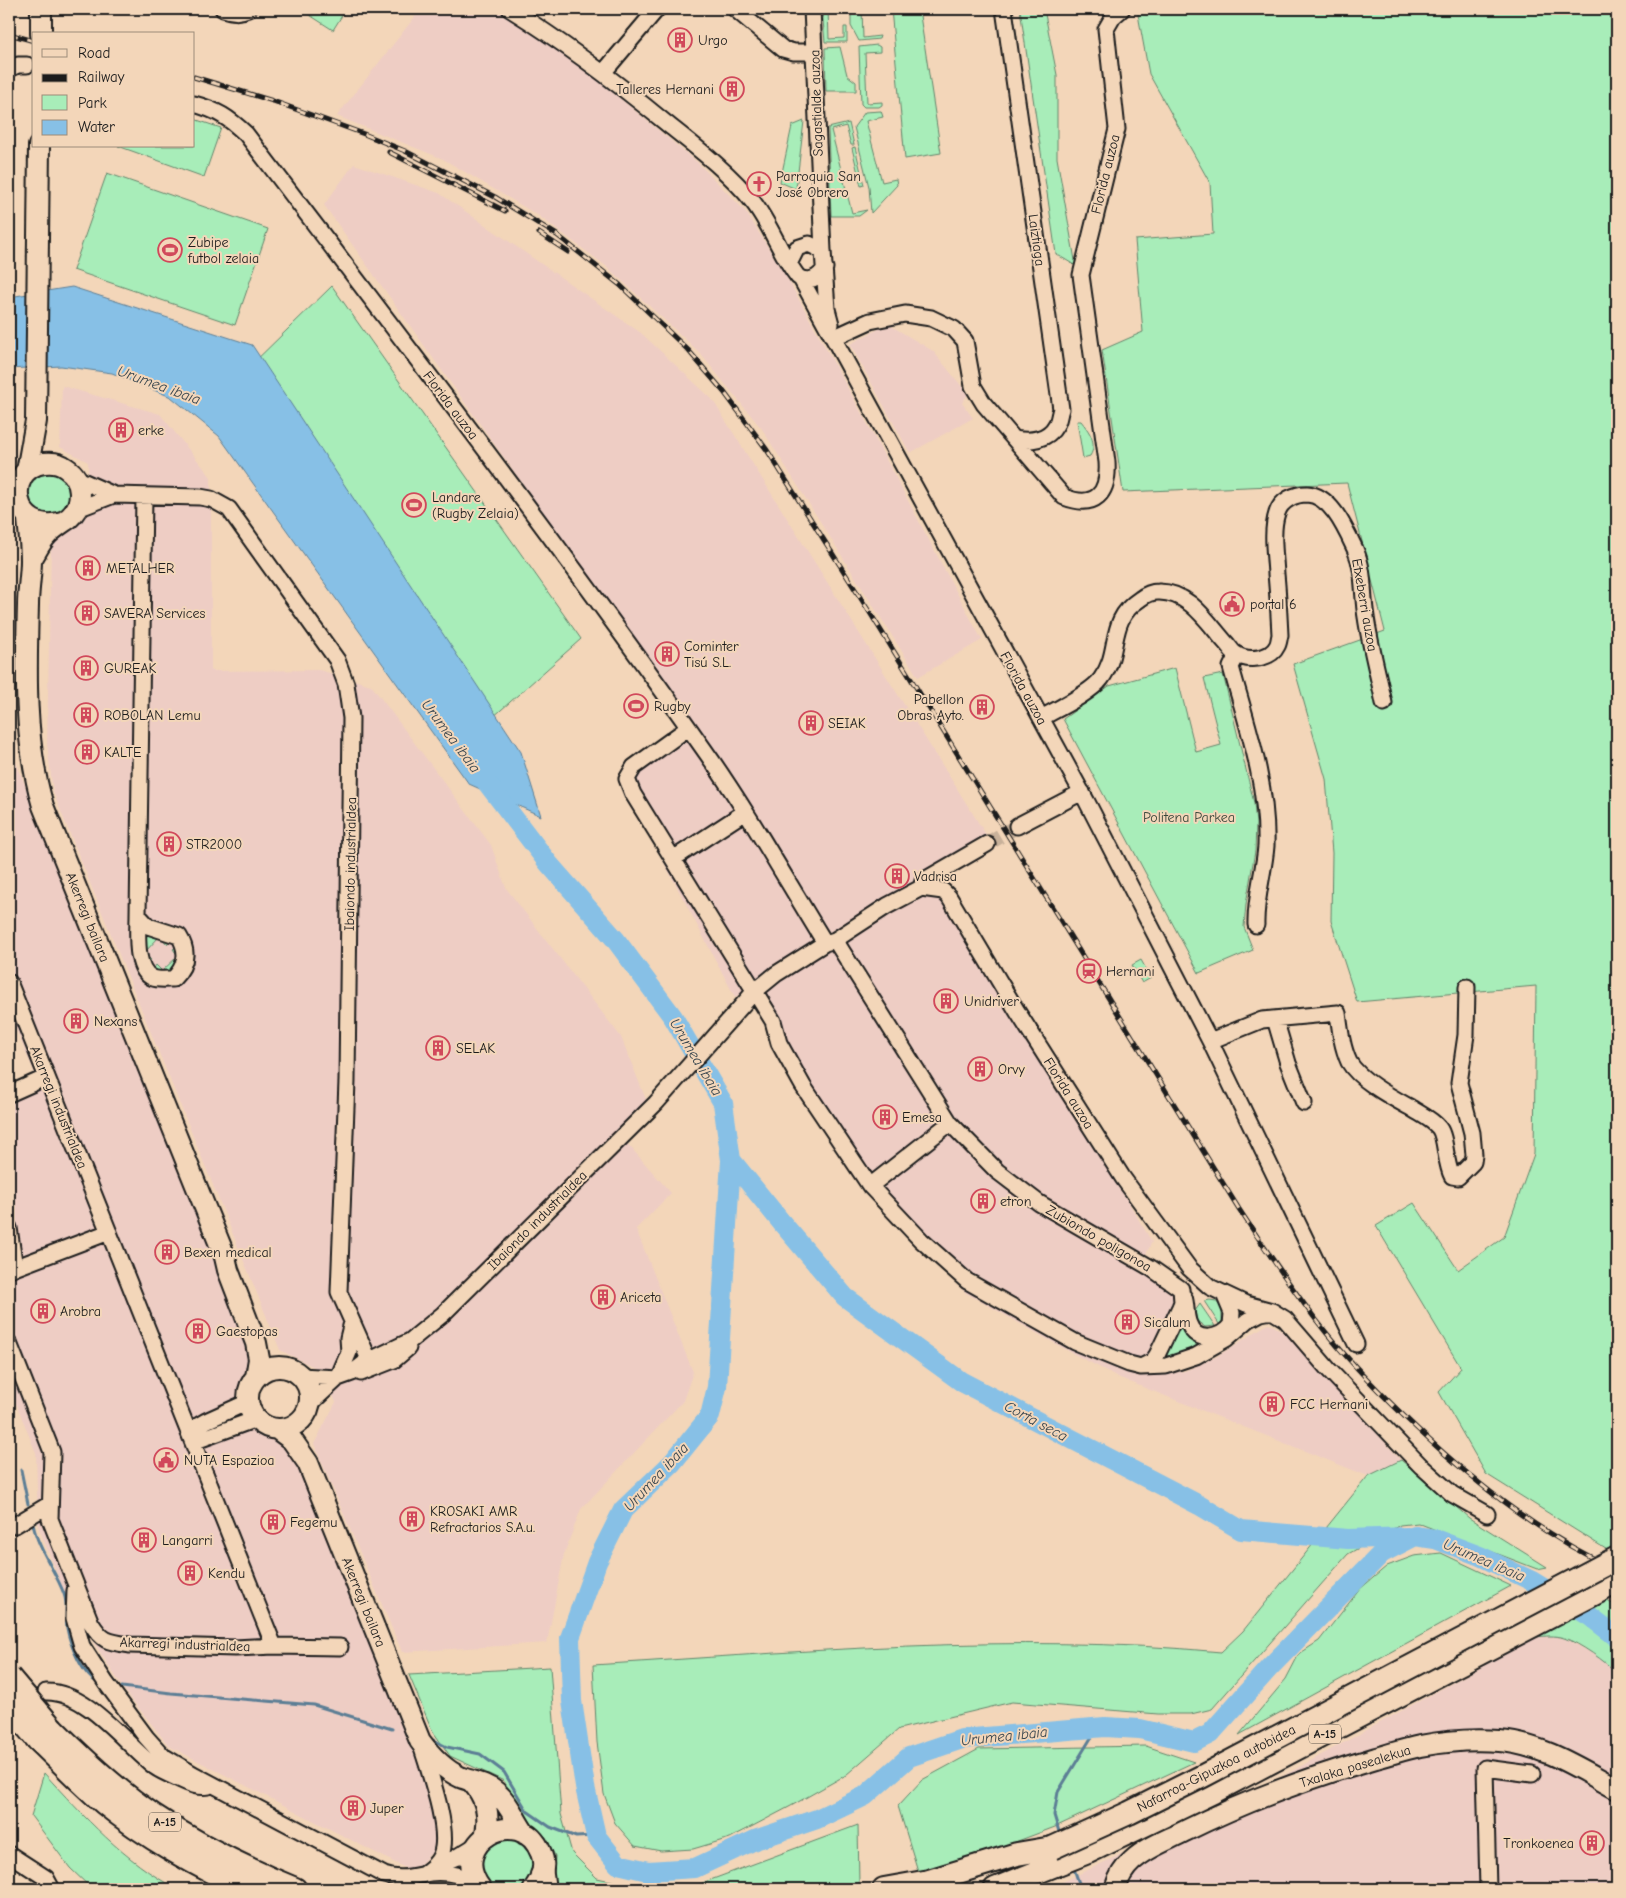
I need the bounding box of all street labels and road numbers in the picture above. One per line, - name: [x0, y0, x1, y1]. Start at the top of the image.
- street label: Sagastialde auzoa: [806, 49, 827, 157]
- street label: Florida auzoa: [1087, 133, 1124, 216]
- street label: Laiztiaga: [1024, 213, 1049, 267]
- street label: Florida auzoa: [419, 368, 482, 443]
- street label: Etxeberri auzoa: [1348, 557, 1381, 653]
- street label: Florida auzoa: [996, 649, 1051, 728]
- street label: Ibaiondo industrialdea: [341, 797, 360, 931]
- street label: Akerregi bailara: [62, 870, 113, 965]
- street label: Akarregi industrialdea: [26, 1043, 91, 1171]
- street label: Florida auzoa: [1040, 1054, 1097, 1132]
- street label: Ibaiondo industrialdea: [484, 1167, 591, 1274]
- street label: Zubiondo poligonoa: [1043, 1201, 1154, 1276]
- street label: Akerregi bailara: [338, 1555, 389, 1650]
- street label: Akarregi industrialdea: [119, 1634, 251, 1655]
- street label: Nafarroa-Gipuzkoa autobidea: [1134, 1721, 1298, 1816]
- road number: A-15: [1309, 1725, 1341, 1744]
- street label: Txalaka pasealekua: [1297, 1741, 1413, 1791]
- road number: A-15: [149, 1812, 181, 1831]

